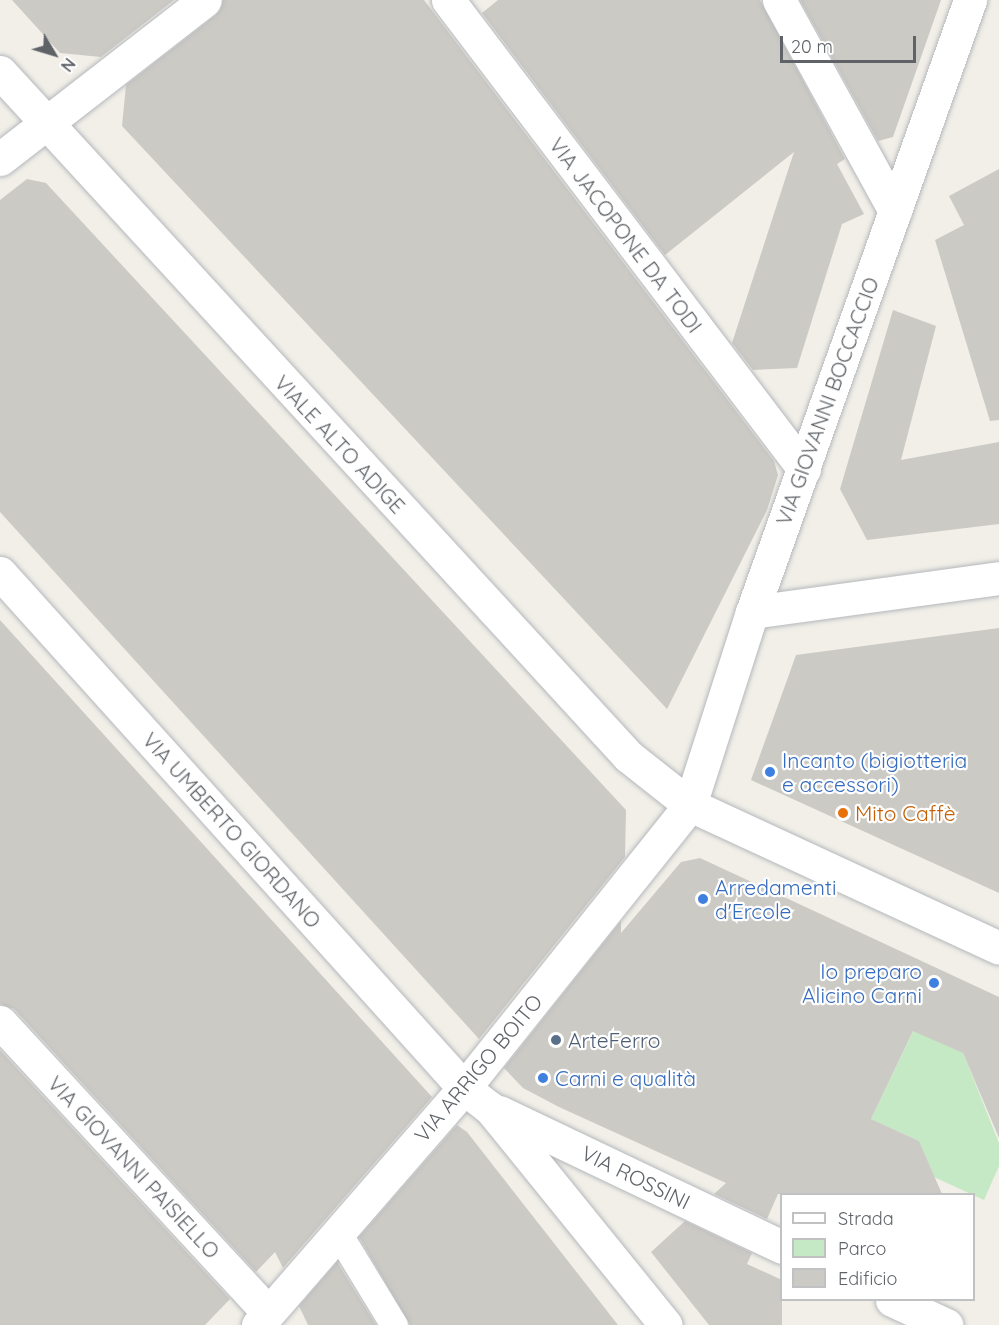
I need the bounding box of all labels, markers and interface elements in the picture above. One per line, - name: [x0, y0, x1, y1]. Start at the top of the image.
- north arrow: [24, 24, 84, 84]
- scale bar: [783, 24, 920, 62]
- text: 20 m: [791, 35, 833, 58]
- text: N: [57, 54, 80, 76]
- street label: VIA JACOPONE DA TODI: [544, 132, 708, 338]
- street label: VIA GIOVANNI BOCCACCIO: [770, 274, 884, 528]
- street label: VIALE ALTO ADIGE: [270, 370, 410, 518]
- street label: VIA UMBERTO GIORDANO: [138, 727, 326, 933]
- place label: Incanto (bigiotteria e accessori): [782, 747, 967, 797]
- marker: Incanto (bigiotteria e accessori): [763, 765, 777, 779]
- place label: Mito Caffè: [855, 800, 956, 826]
- marker: Mito Caffè: [836, 806, 850, 820]
- place label: Arredamenti d'Ercole: [715, 874, 836, 924]
- marker: Arredamenti d'Ercole: [696, 892, 710, 906]
- place label: Io preparo Alicino Carni: [802, 958, 922, 1008]
- marker: Io preparo Alicino Carni: [927, 976, 941, 990]
- street label: VIA ARRIGO BOITO: [409, 989, 547, 1147]
- place label: ArteFerro: [568, 1027, 660, 1053]
- marker: ArteFerro: [549, 1033, 563, 1047]
- place label: Carni e qualità: [555, 1065, 696, 1091]
- street label: VIA GIOVANNI PAISIELLO: [43, 1071, 225, 1263]
- marker: Carni e qualità: [536, 1071, 550, 1085]
- street label: VIA ROSSINI: [578, 1140, 694, 1214]
- legend: [780, 1193, 975, 1301]
- text: Strada: [838, 1207, 894, 1230]
- text: Parco: [838, 1237, 886, 1260]
- text: Edificio: [838, 1267, 897, 1290]

